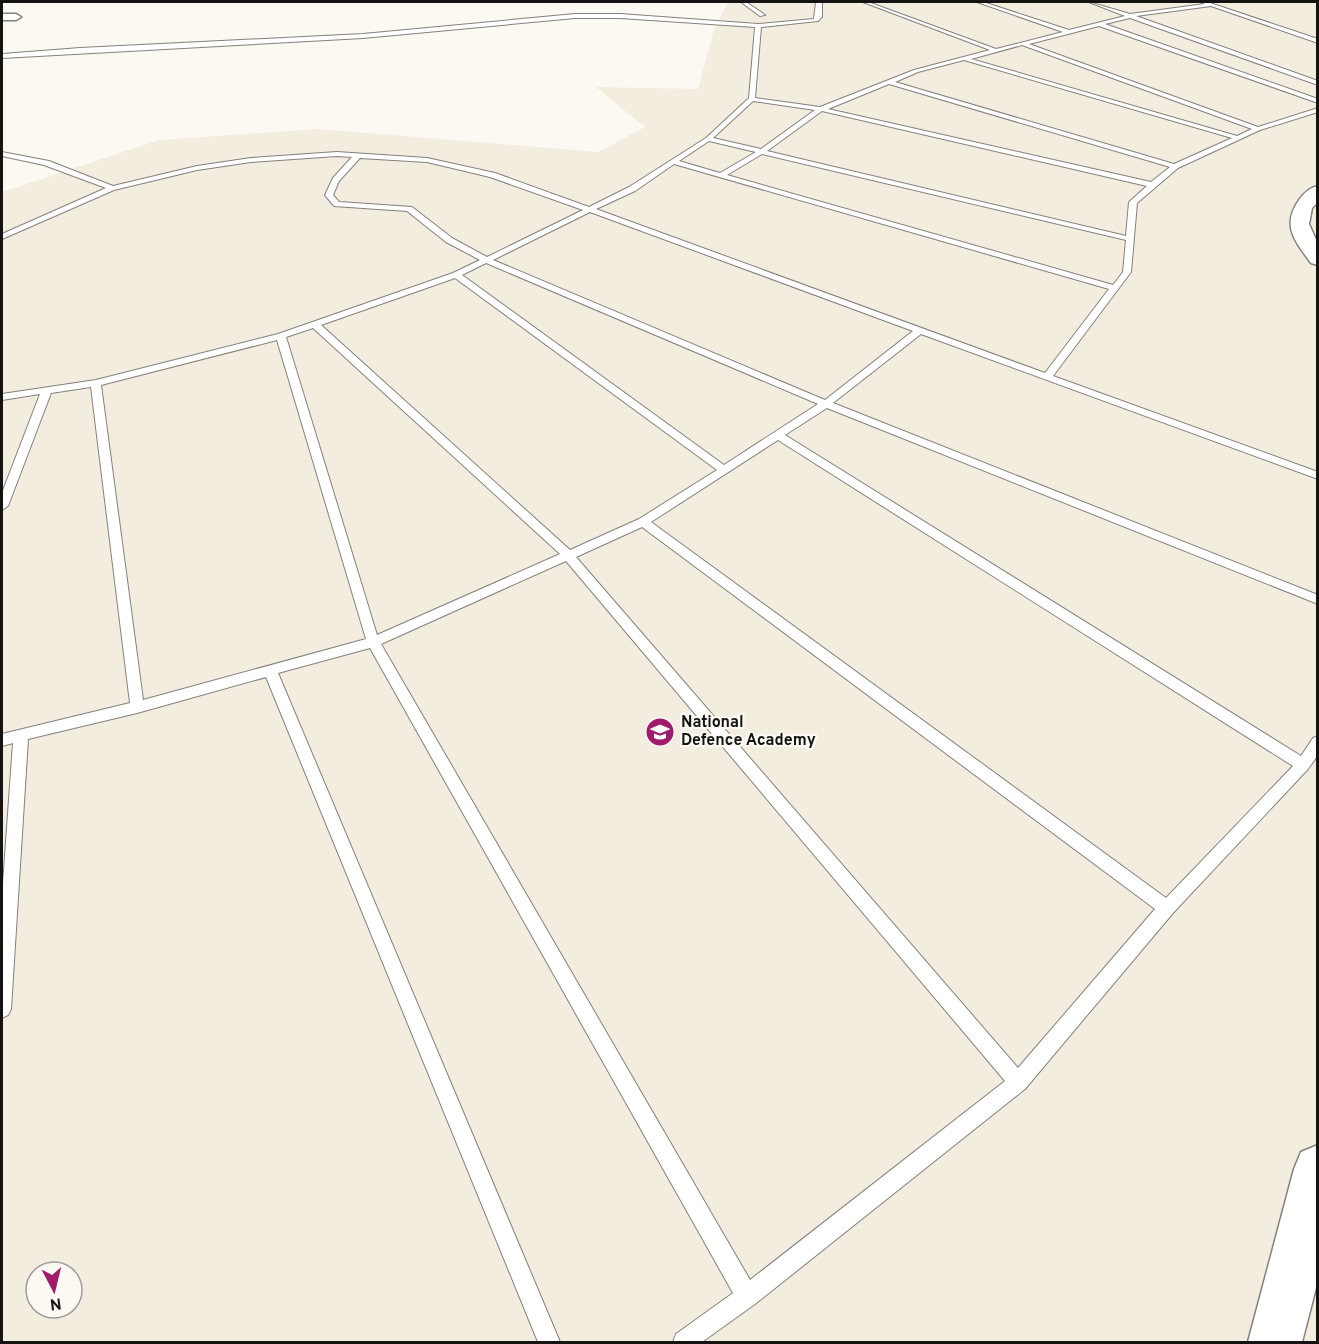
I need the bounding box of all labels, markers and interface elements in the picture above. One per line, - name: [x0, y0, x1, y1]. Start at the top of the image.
- place label: National Defence Academy: [681, 713, 816, 751]
- school or university icon: National Defence Academy: [644, 716, 676, 748]
- north arrow: [24, 1260, 84, 1320]
- text: N: [49, 1292, 63, 1314]

